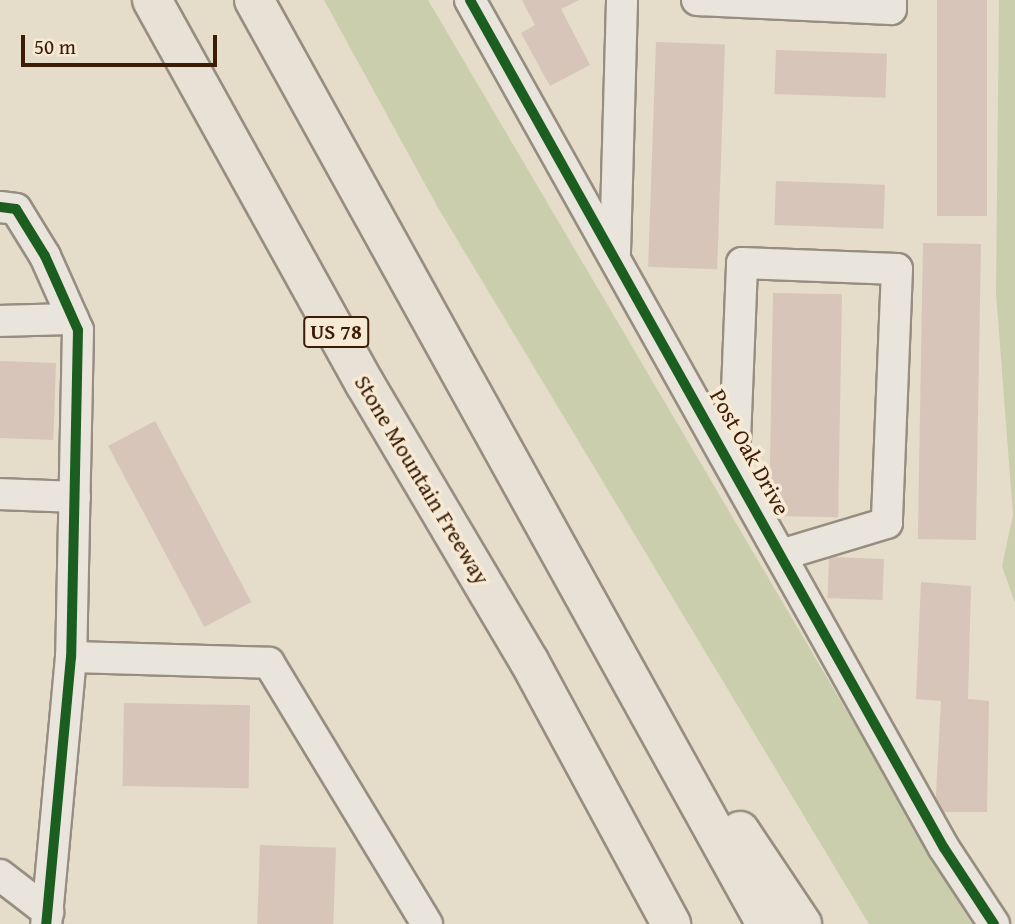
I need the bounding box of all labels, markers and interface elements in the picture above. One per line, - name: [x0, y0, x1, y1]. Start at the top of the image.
- scale bar: [24, 21, 220, 65]
- text: 50 m: [34, 31, 76, 62]
- road number: US 78: [303, 314, 369, 350]
- street label: Stone Mountain Freeway: [349, 370, 495, 590]
- street label: Post Oak Drive: [704, 384, 796, 520]

